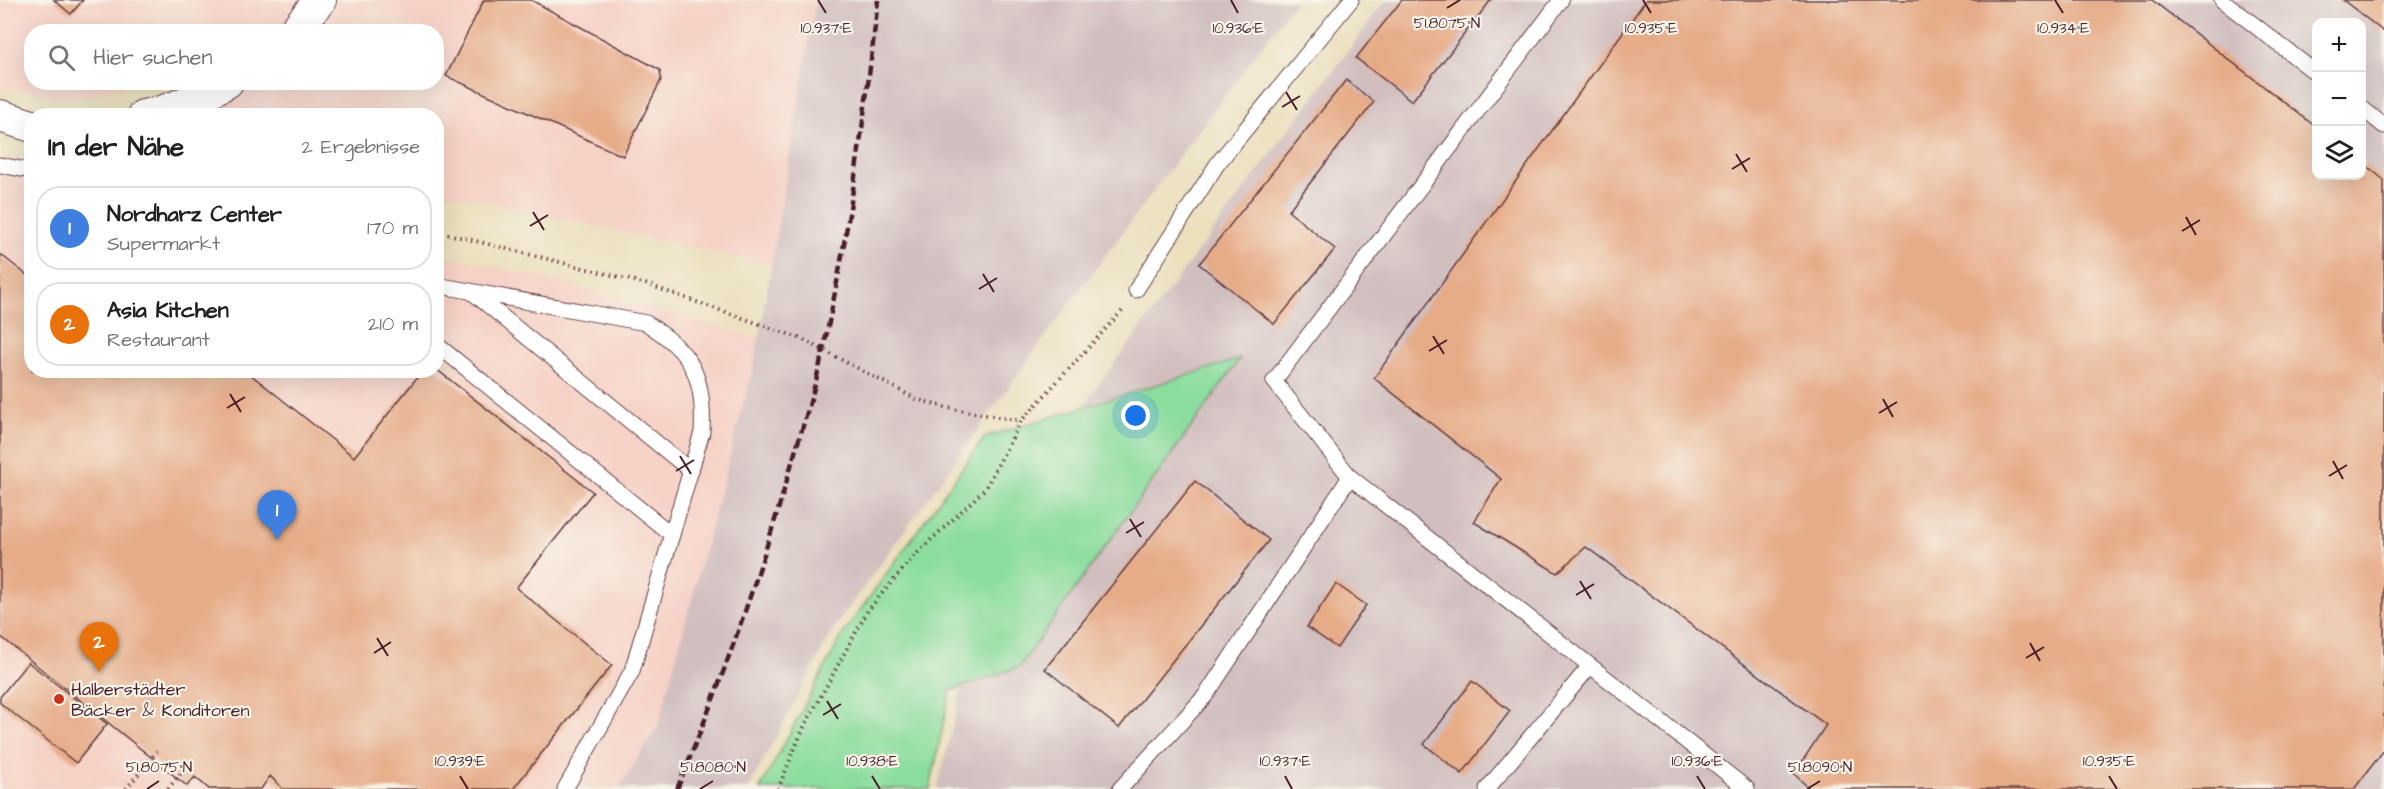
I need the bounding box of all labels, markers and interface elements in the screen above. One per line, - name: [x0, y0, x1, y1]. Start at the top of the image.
- text: 51.8075°N: [1414, 13, 1480, 34]
- text: 10.937°E: [800, 18, 852, 39]
- text: 10.936°E: [1212, 18, 1264, 39]
- text: 10.935°E: [1625, 18, 1677, 39]
- text: 10.934°E: [2037, 18, 2089, 39]
- map controls: [2312, 18, 2366, 180]
- button: +: [2312, 18, 2366, 72]
- search box: [24, 24, 444, 90]
- icon: search: [45, 41, 78, 74]
- text: Hier suchen: [93, 42, 212, 73]
- button: −: [2312, 72, 2366, 126]
- button: layers: [2312, 126, 2366, 180]
- text: In der Nähe: [48, 129, 184, 165]
- text: 2 Ergebnisse: [301, 133, 420, 161]
- text: Nordharz Center: [107, 199, 282, 230]
- text: 1: [68, 214, 71, 242]
- text: 170 m: [367, 214, 418, 242]
- text: Supermarkt: [107, 230, 220, 258]
- text: Asia Kitchen: [107, 295, 229, 326]
- text: 2: [64, 310, 75, 338]
- text: 210 m: [368, 310, 418, 338]
- text: Restaurant: [107, 326, 210, 354]
- your location: [1121, 401, 1150, 430]
- pin: 1: [258, 490, 296, 540]
- pin: 2: [80, 622, 118, 672]
- place label: Halberstädter Bäcker & Konditoren: [71, 677, 250, 723]
- marker: Halberstädter Bäcker & Konditoren: [52, 692, 66, 706]
- text: 10.939°E: [435, 751, 485, 772]
- text: 10.938°E: [846, 751, 898, 772]
- text: 10.937°E: [1259, 751, 1311, 772]
- text: 10.936°E: [1671, 751, 1723, 772]
- text: 10.935°E: [2083, 751, 2135, 772]
- text: 51.8075°N: [126, 757, 192, 778]
- text: 51.8080°N: [680, 757, 746, 778]
- text: 51.8090°N: [1788, 757, 1852, 778]

